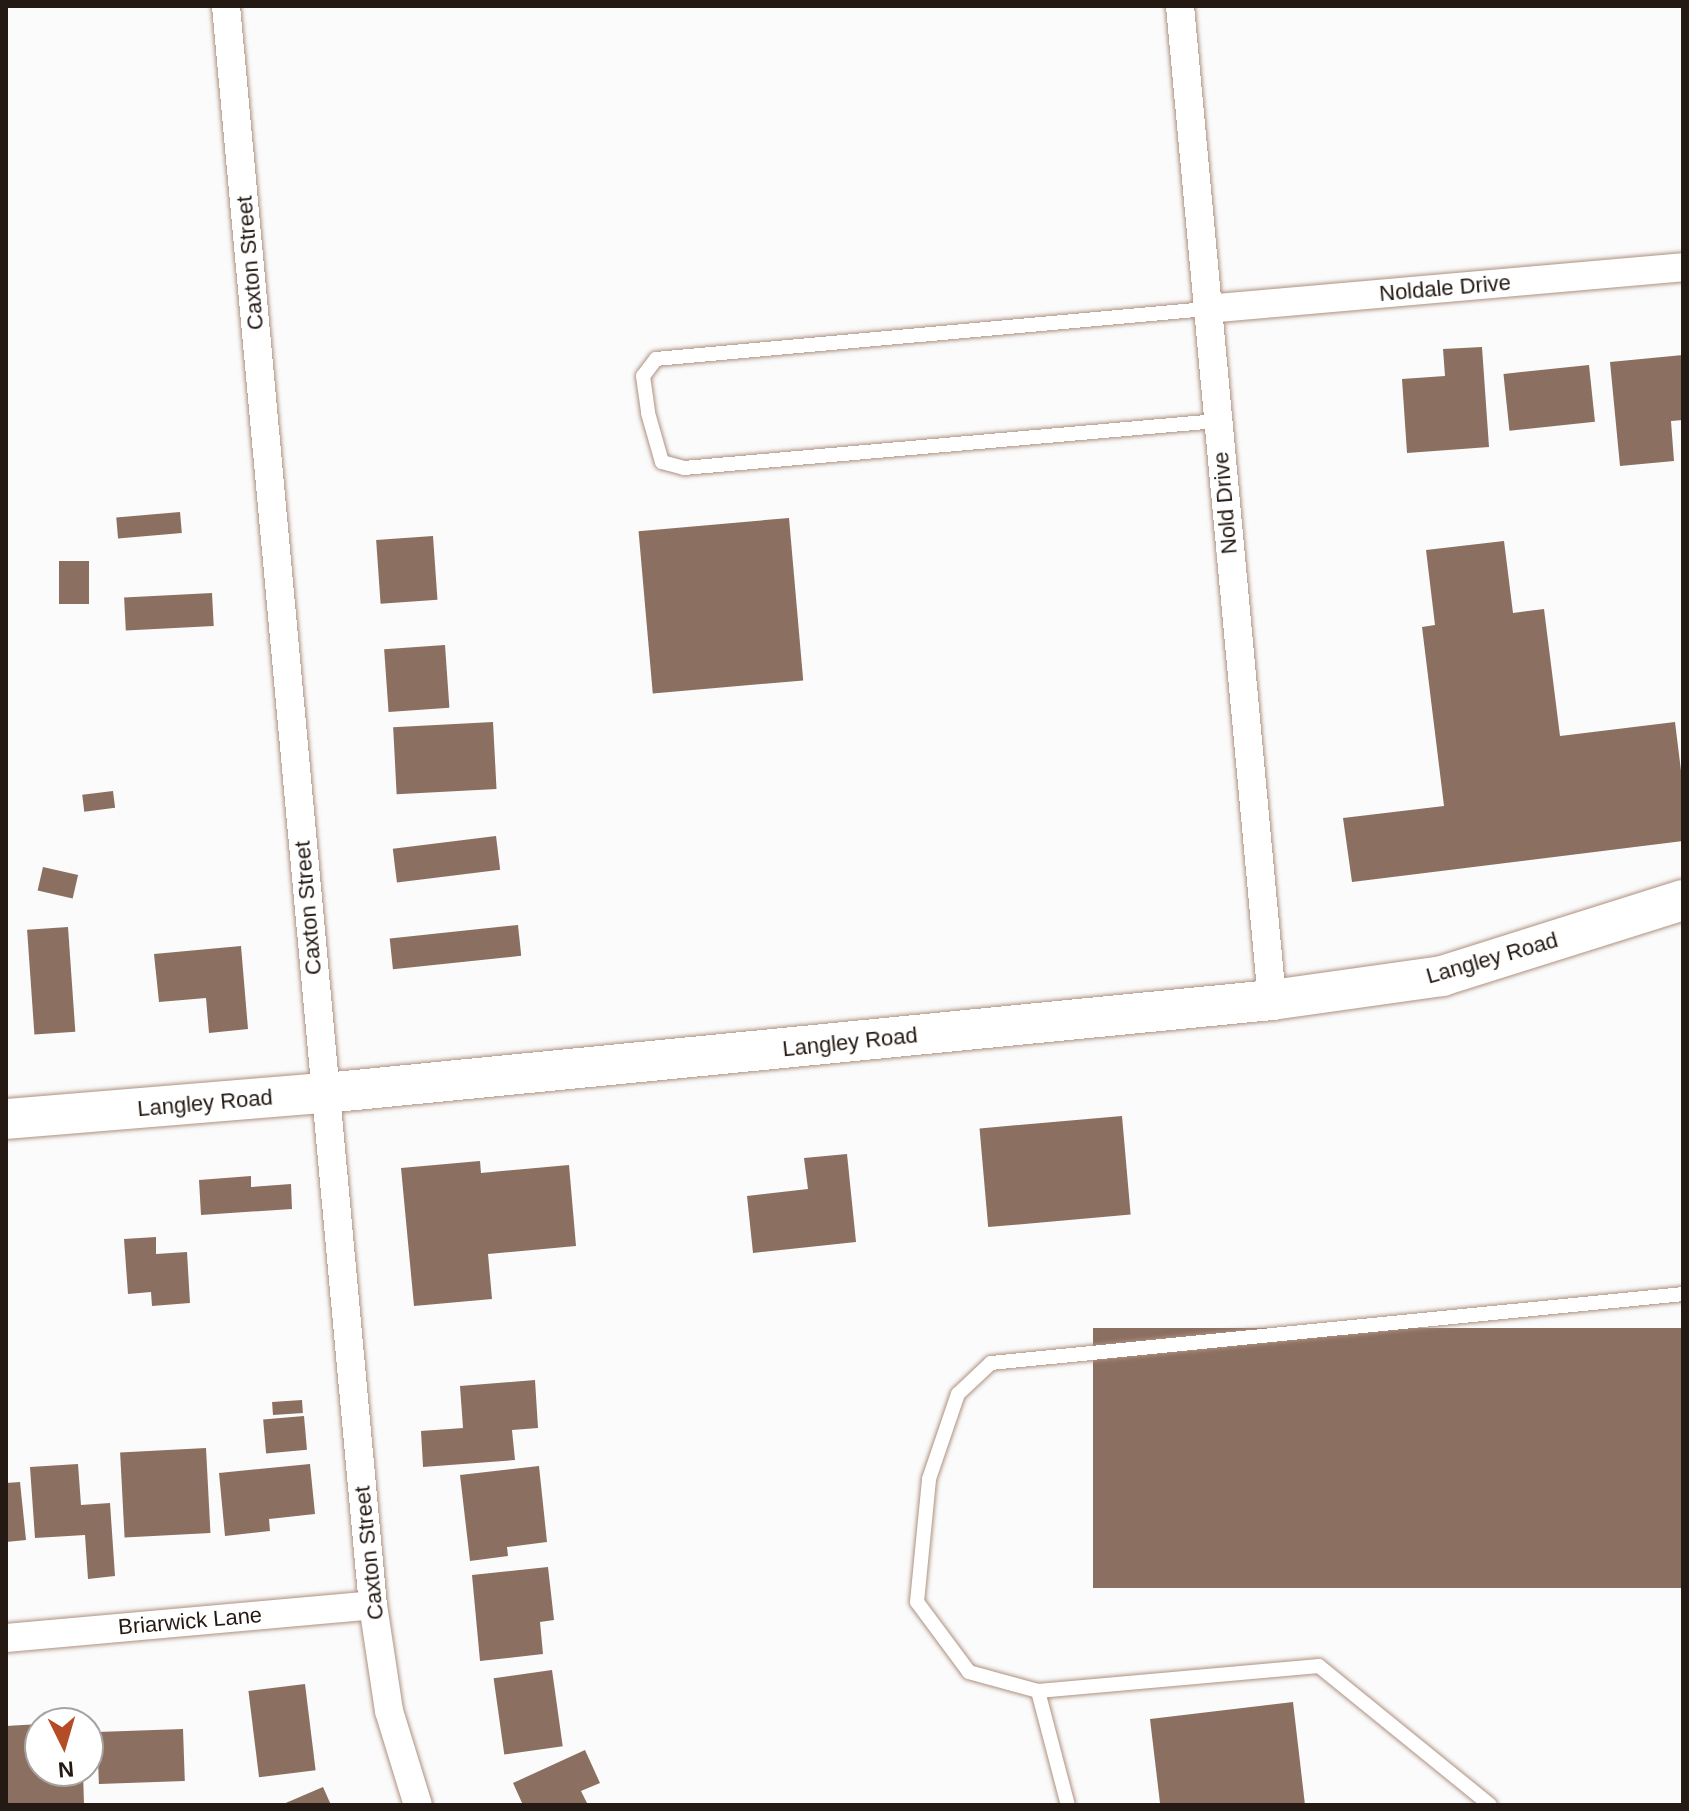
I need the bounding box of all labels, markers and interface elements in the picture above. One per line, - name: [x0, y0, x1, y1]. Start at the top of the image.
- street label: Caxton Street: [231, 195, 269, 331]
- street label: Noldale Drive: [1378, 269, 1512, 307]
- street label: Nold Drive: [1207, 451, 1243, 555]
- street label: Caxton Street: [289, 840, 327, 976]
- street label: Langley Road: [1423, 927, 1561, 989]
- street label: Langley Road: [781, 1022, 919, 1062]
- street label: Langley Road: [136, 1084, 274, 1122]
- street label: Caxton Street: [349, 1485, 389, 1621]
- street label: Briarwick Lane: [117, 1602, 263, 1640]
- north arrow: [24, 1707, 104, 1787]
- text: N: [57, 1756, 75, 1783]

